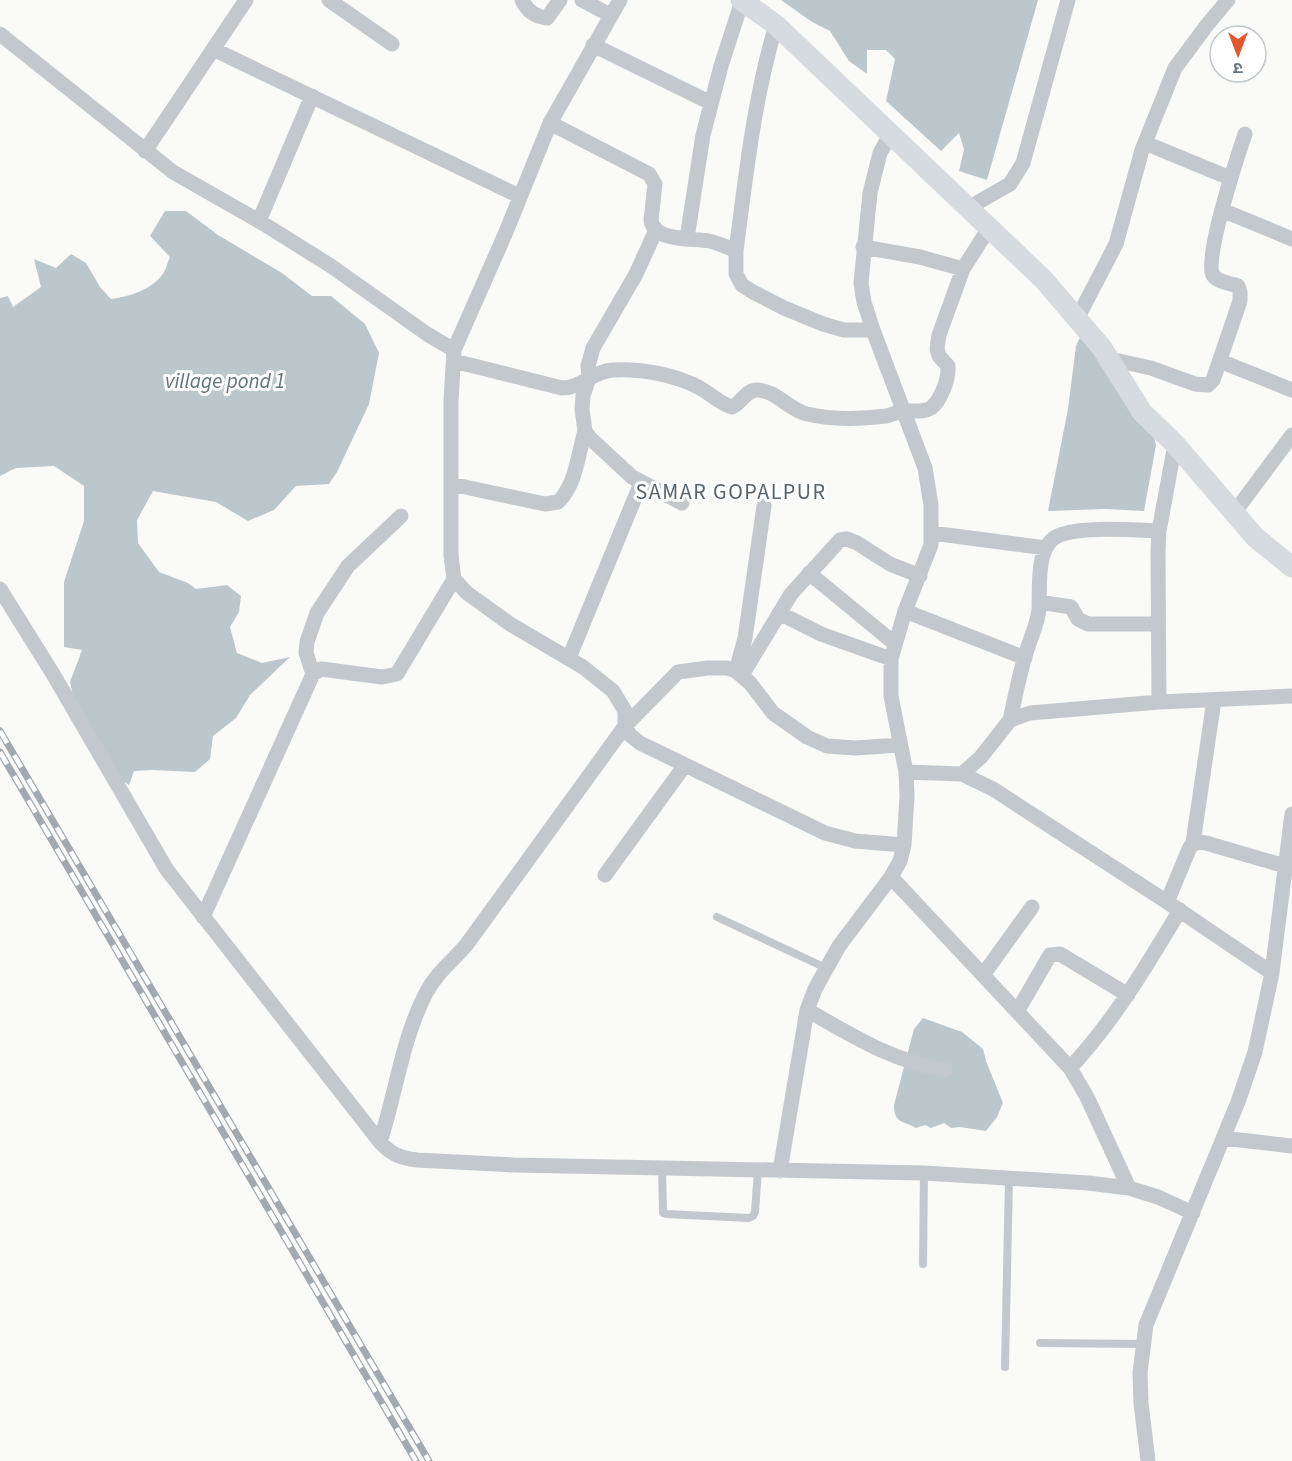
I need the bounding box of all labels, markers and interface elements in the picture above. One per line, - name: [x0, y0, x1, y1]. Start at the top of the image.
- north arrow: [1208, 24, 1268, 84]
- text: उ: [1233, 57, 1243, 79]
- water label: village pond 1: [165, 366, 285, 396]
- district label: SAMAR GOPALPUR: [636, 476, 826, 508]

